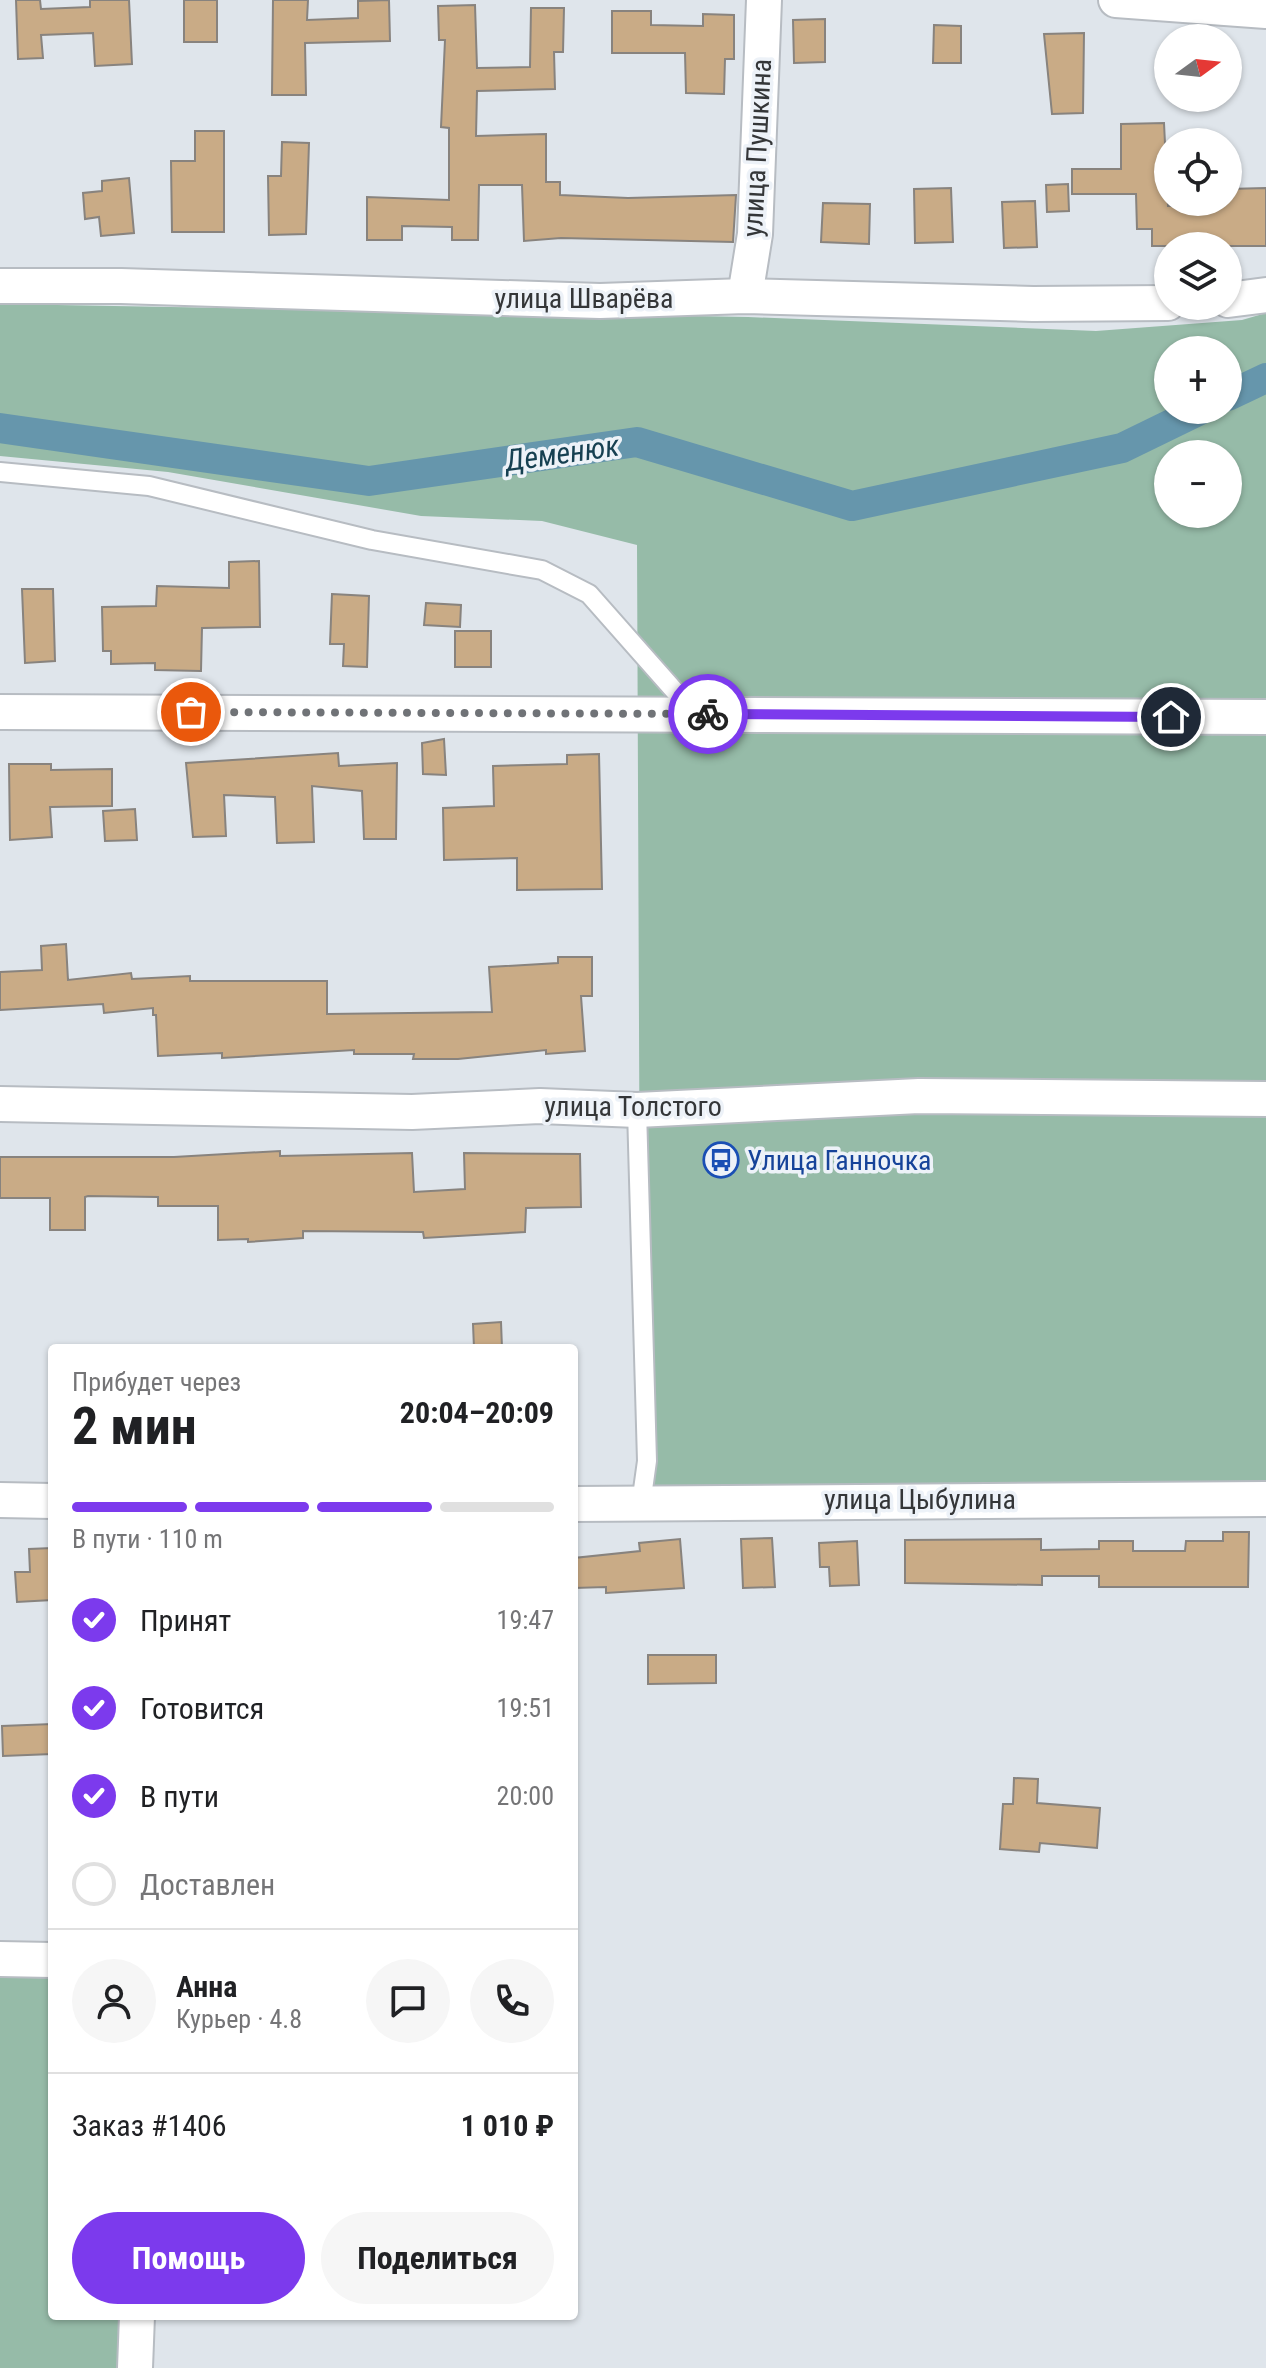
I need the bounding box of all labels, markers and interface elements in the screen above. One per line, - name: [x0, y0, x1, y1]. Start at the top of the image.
- north arrow: [1154, 24, 1242, 112]
- map controls: [1154, 24, 1242, 528]
- street label: улица Пушкина: [736, 58, 778, 238]
- button: locate: [1154, 128, 1242, 216]
- button: layers: [1154, 232, 1242, 320]
- street label: улица Шварёва: [495, 282, 673, 315]
- button: +: [1154, 336, 1242, 424]
- water label: Деменюк: [501, 428, 622, 479]
- button: −: [1154, 440, 1242, 528]
- courier: [668, 674, 748, 754]
- pin: [157, 678, 225, 746]
- pin: [1137, 683, 1205, 751]
- icon: bag: [169, 690, 213, 734]
- icon: bike: [686, 692, 730, 736]
- icon: home: [1149, 695, 1193, 739]
- street label: улица Толстого: [544, 1090, 722, 1123]
- bus stop icon: Улица Ганночка: [702, 1141, 740, 1179]
- place label: Улица Ганночка: [747, 1144, 932, 1177]
- text: Прибудет через: [72, 1367, 241, 1397]
- text: 20:04–20:09: [400, 1395, 554, 1430]
- text: 2 мин: [72, 1396, 197, 1457]
- street label: улица Цыбулина: [824, 1483, 1016, 1516]
- text: В пути · 110 m: [72, 1524, 223, 1554]
- icon: check: [72, 1598, 116, 1642]
- text: Принят: [140, 1603, 231, 1638]
- text: 19:47: [497, 1605, 554, 1635]
- icon: check: [72, 1686, 116, 1730]
- text: Готовится: [140, 1691, 264, 1726]
- text: 19:51: [497, 1693, 554, 1723]
- icon: check: [72, 1774, 116, 1818]
- text: В пути: [140, 1779, 219, 1814]
- text: 20:00: [497, 1781, 554, 1811]
- text: Доставлен: [140, 1867, 275, 1902]
- button: person: [72, 1959, 156, 2043]
- button: chat: [366, 1959, 450, 2043]
- button: phone: [470, 1959, 554, 2043]
- text: Анна: [176, 1969, 237, 2004]
- text: Курьер · 4.8: [176, 2004, 302, 2034]
- text: Заказ #1406: [72, 2108, 227, 2143]
- text: 1 010 ₽: [461, 2108, 554, 2143]
- button: Помощь: [72, 2212, 305, 2304]
- button: Поделиться: [321, 2212, 554, 2304]

